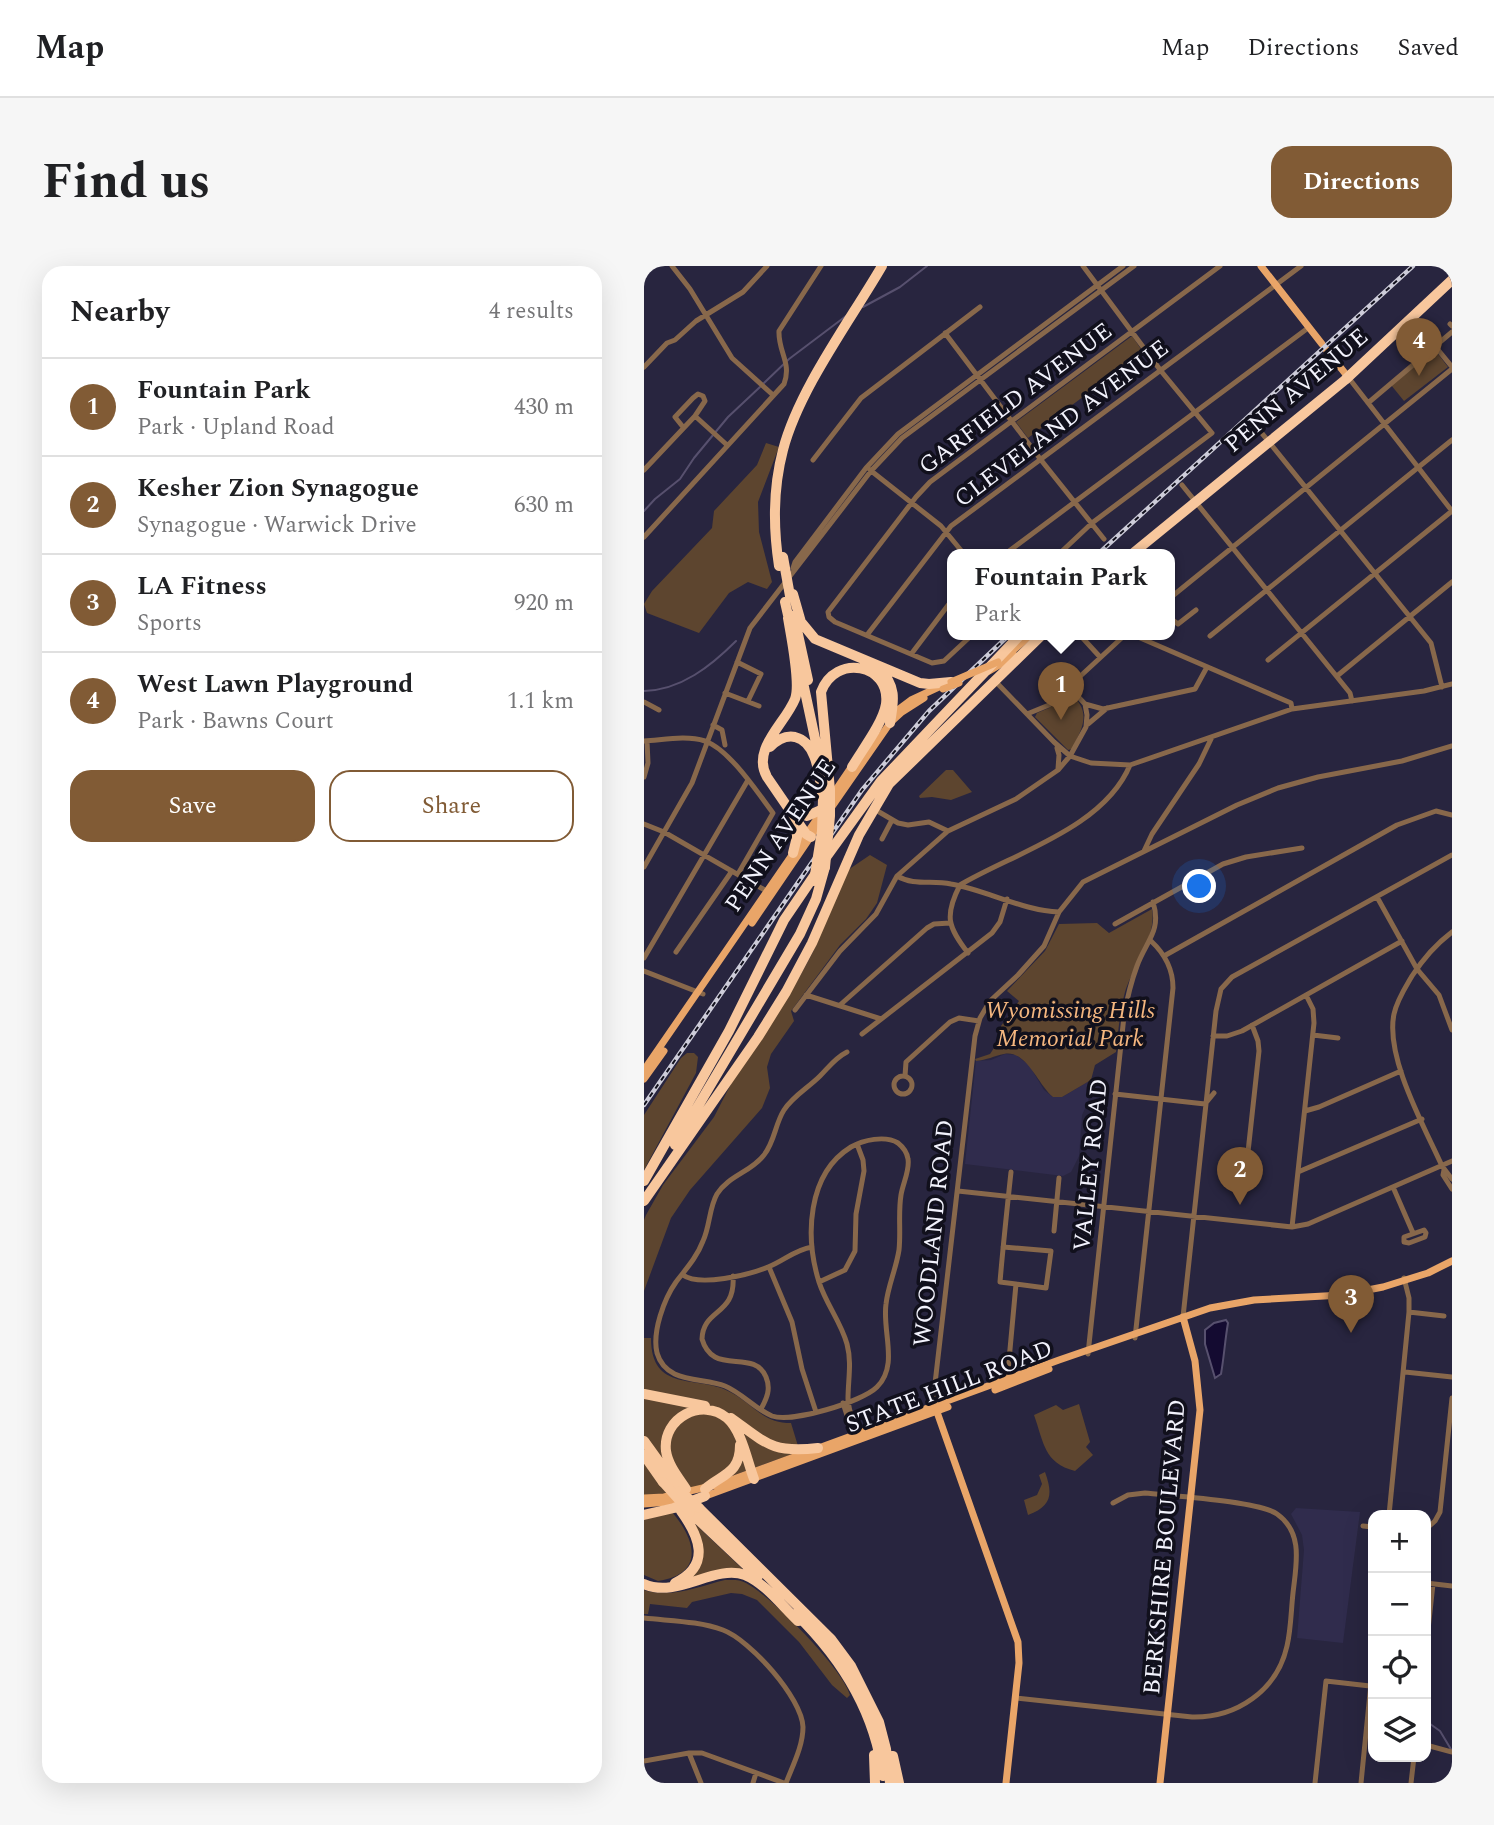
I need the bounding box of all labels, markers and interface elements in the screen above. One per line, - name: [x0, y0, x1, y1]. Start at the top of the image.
- text: Map: [35, 23, 104, 73]
- text: Map: [1161, 30, 1209, 66]
- text: Directions: [1247, 30, 1359, 66]
- text: Saved: [1397, 30, 1459, 66]
- text: Find us: [42, 145, 210, 220]
- button: Directions: [1271, 146, 1452, 218]
- text: Nearby: [70, 289, 169, 335]
- text: 4 results: [489, 294, 574, 329]
- street label: GARFIELD AVENUE: [911, 314, 1120, 484]
- pin: 4: [1396, 318, 1442, 376]
- street label: PENN AVENUE: [1217, 320, 1377, 462]
- street label: CLEVELAND AVENUE: [947, 331, 1177, 517]
- text: Fountain Park: [137, 370, 311, 410]
- text: 1: [87, 390, 99, 425]
- text: 430 m: [514, 390, 574, 425]
- text: Park · Upland Road: [137, 410, 335, 445]
- text: Kesher Zion Synagogue: [137, 468, 419, 508]
- text: 2: [87, 488, 99, 523]
- text: 630 m: [514, 488, 574, 523]
- text: Synagogue · Warwick Drive: [137, 508, 417, 543]
- popup: [947, 549, 1175, 640]
- text: Fountain Park: [974, 557, 1148, 597]
- text: LA Fitness: [137, 566, 267, 606]
- text: 3: [87, 586, 99, 621]
- text: 920 m: [514, 586, 574, 621]
- text: Park: [974, 597, 1022, 632]
- text: Sports: [137, 606, 202, 641]
- pin: 1: [1038, 662, 1084, 720]
- text: West Lawn Playground: [137, 664, 413, 704]
- text: 4: [87, 684, 99, 719]
- text: 1.1 km: [507, 684, 574, 719]
- text: Park · Bawns Court: [137, 704, 334, 739]
- street label: PENN AVENUE: [716, 752, 846, 920]
- button: Save: [70, 770, 315, 842]
- button: Share: [329, 770, 574, 842]
- your location: [1182, 869, 1216, 903]
- park label: Wyomissing Hills Memorial Park: [985, 993, 1155, 1057]
- street label: VALLEY ROAD: [1064, 1077, 1118, 1253]
- street label: WOODLAND ROAD: [904, 1118, 964, 1348]
- pin: 2: [1217, 1147, 1263, 1205]
- pin: 3: [1328, 1275, 1374, 1333]
- street label: STATE HILL ROAD: [841, 1331, 1058, 1443]
- street label: BERKSHIRE BOULEVARD: [1134, 1398, 1196, 1696]
- map controls: [1368, 1510, 1431, 1762]
- button: +: [1368, 1510, 1431, 1573]
- button: −: [1368, 1573, 1431, 1636]
- button: locate: [1368, 1636, 1431, 1699]
- button: layers: [1368, 1699, 1431, 1762]

